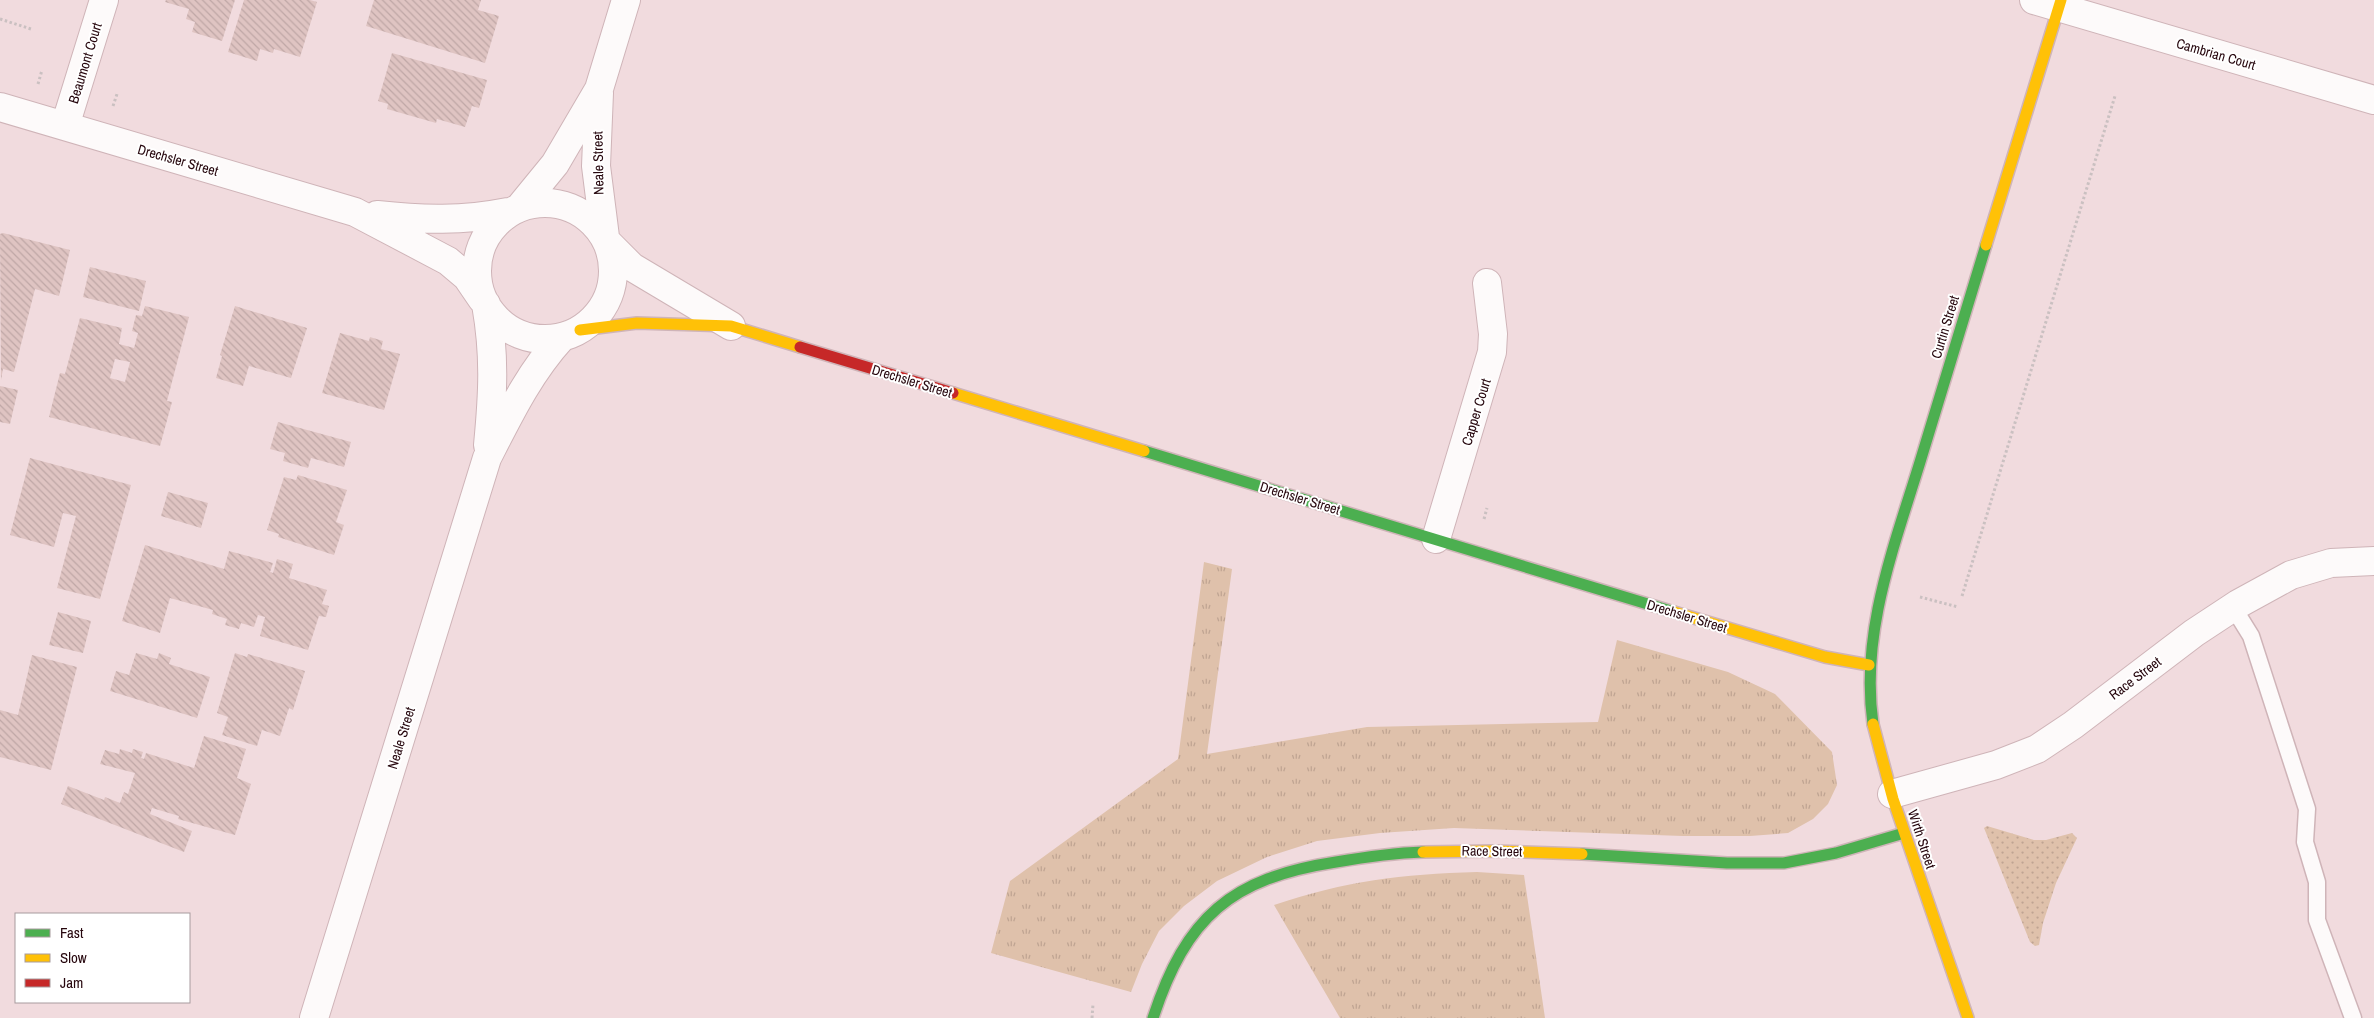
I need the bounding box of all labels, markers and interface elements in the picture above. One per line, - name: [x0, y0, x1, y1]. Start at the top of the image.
- street label: Beaumont Court: [64, 20, 106, 106]
- street label: Cambrian Court: [2174, 34, 2258, 74]
- street label: Neale Street: [588, 131, 608, 195]
- street label: Drechsler Street: [136, 140, 220, 180]
- street label: Curtin Street: [1927, 293, 1963, 361]
- street label: Drechsler Street: [870, 360, 954, 402]
- street label: Capper Court: [1457, 376, 1495, 448]
- street label: Drechsler Street: [1258, 477, 1342, 519]
- street label: Drechsler Street: [1645, 595, 1729, 637]
- street label: Race Street: [2105, 653, 2165, 703]
- street label: Neale Street: [383, 705, 419, 771]
- street label: Wirth Street: [1904, 807, 1940, 871]
- street label: Race Street: [1462, 841, 1522, 861]
- legend: [15, 913, 190, 1003]
- text: Fast: [60, 922, 84, 943]
- text: Slow: [60, 947, 87, 968]
- text: Jam: [60, 972, 83, 993]

